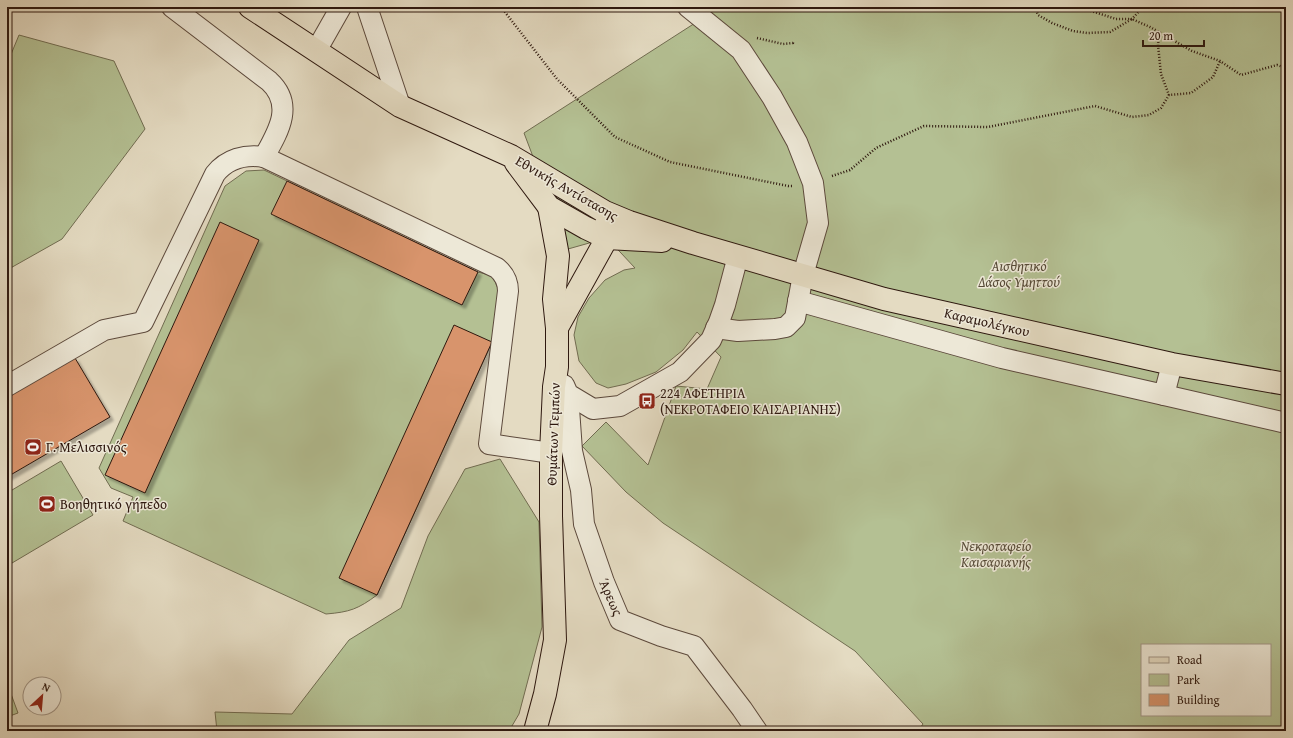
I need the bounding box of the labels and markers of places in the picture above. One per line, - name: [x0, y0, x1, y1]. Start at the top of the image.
- place label: 224 ΑΦΕΤΗΡΙΑ (ΝΕΚΡΟΤΑΦΕΙΟ ΚΑΙΣΑΡΙΑΝΗΣ): [660, 383, 841, 419]
- bus stop icon: 224 ΑΦΕΤΗΡΙΑ (ΝΕΚΡΟΤΑΦΕΙΟ ΚΑΙΣΑΡΙΑΝΗΣ): [637, 391, 657, 411]
- sports icon: Γ. Μελισσινός: [23, 437, 43, 457]
- place label: Γ. Μελισσινός: [46, 437, 127, 457]
- sports icon: Βοηθητικό γήπεδο: [37, 494, 57, 514]
- place label: Βοηθητικό γήπεδο: [60, 494, 167, 514]

